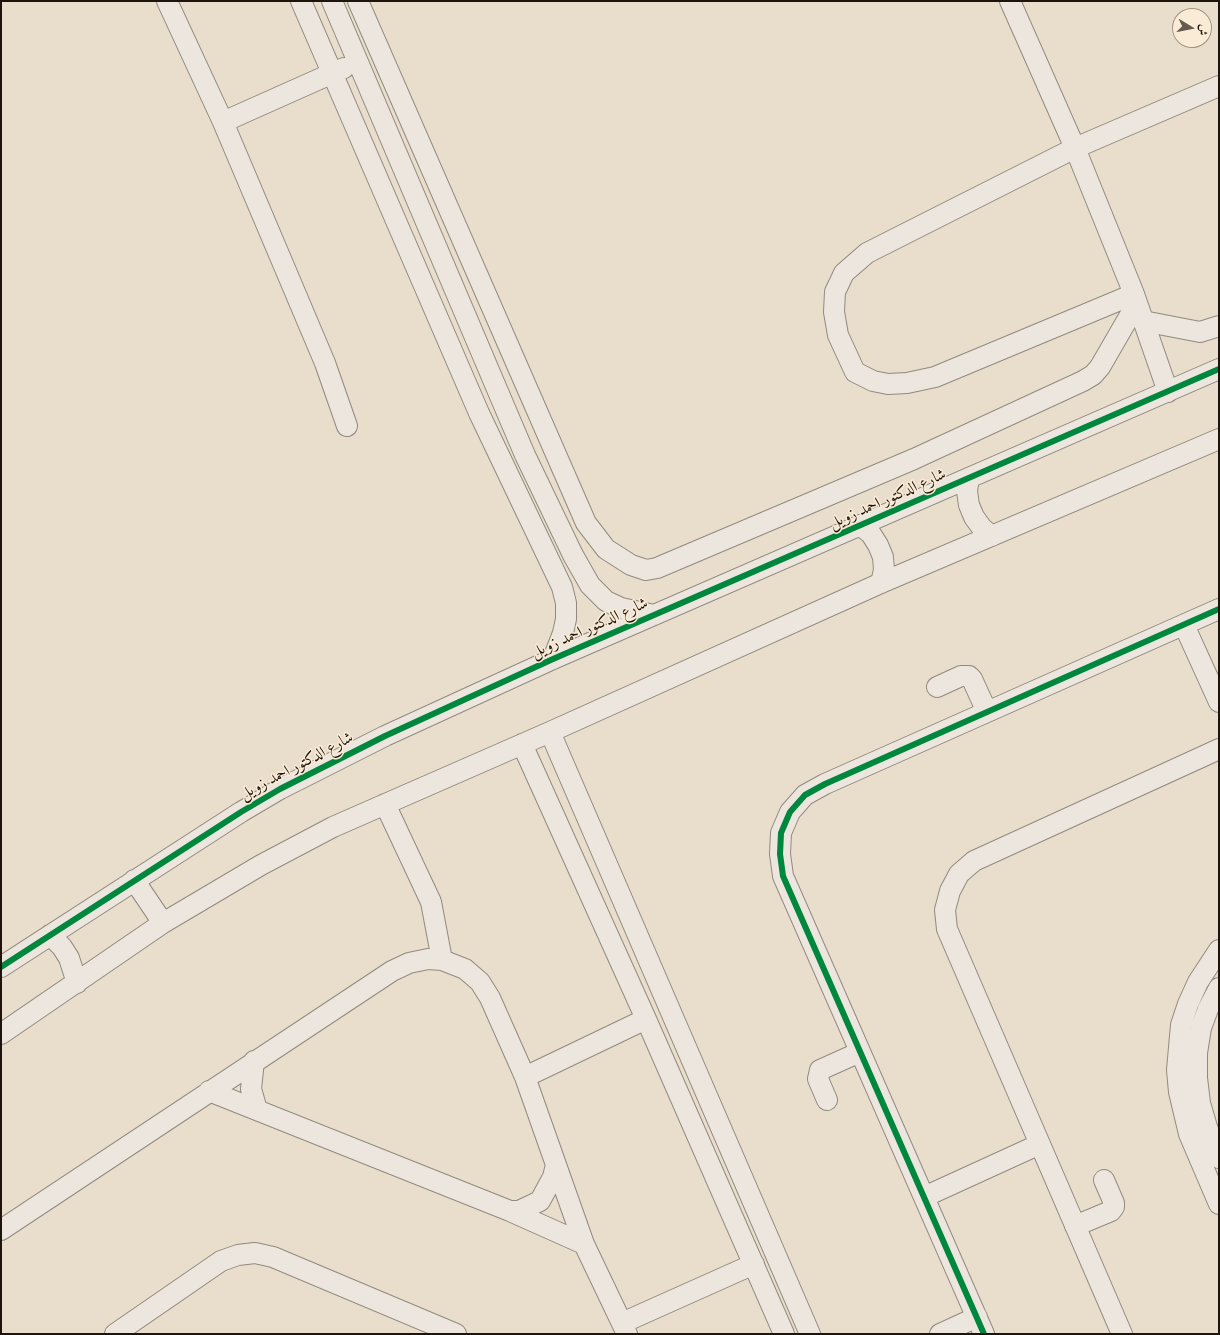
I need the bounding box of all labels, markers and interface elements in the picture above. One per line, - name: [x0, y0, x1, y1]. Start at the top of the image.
- north arrow: [1172, 8, 1212, 48]
- text: ش: [1195, 23, 1211, 36]
- street label: شارع الدكتور احمد زويل: [827, 466, 949, 534]
- street label: شارع الدكتور احمد زويل: [529, 595, 651, 663]
- street label: شارع الدكتور احمد زويل: [237, 729, 357, 805]

